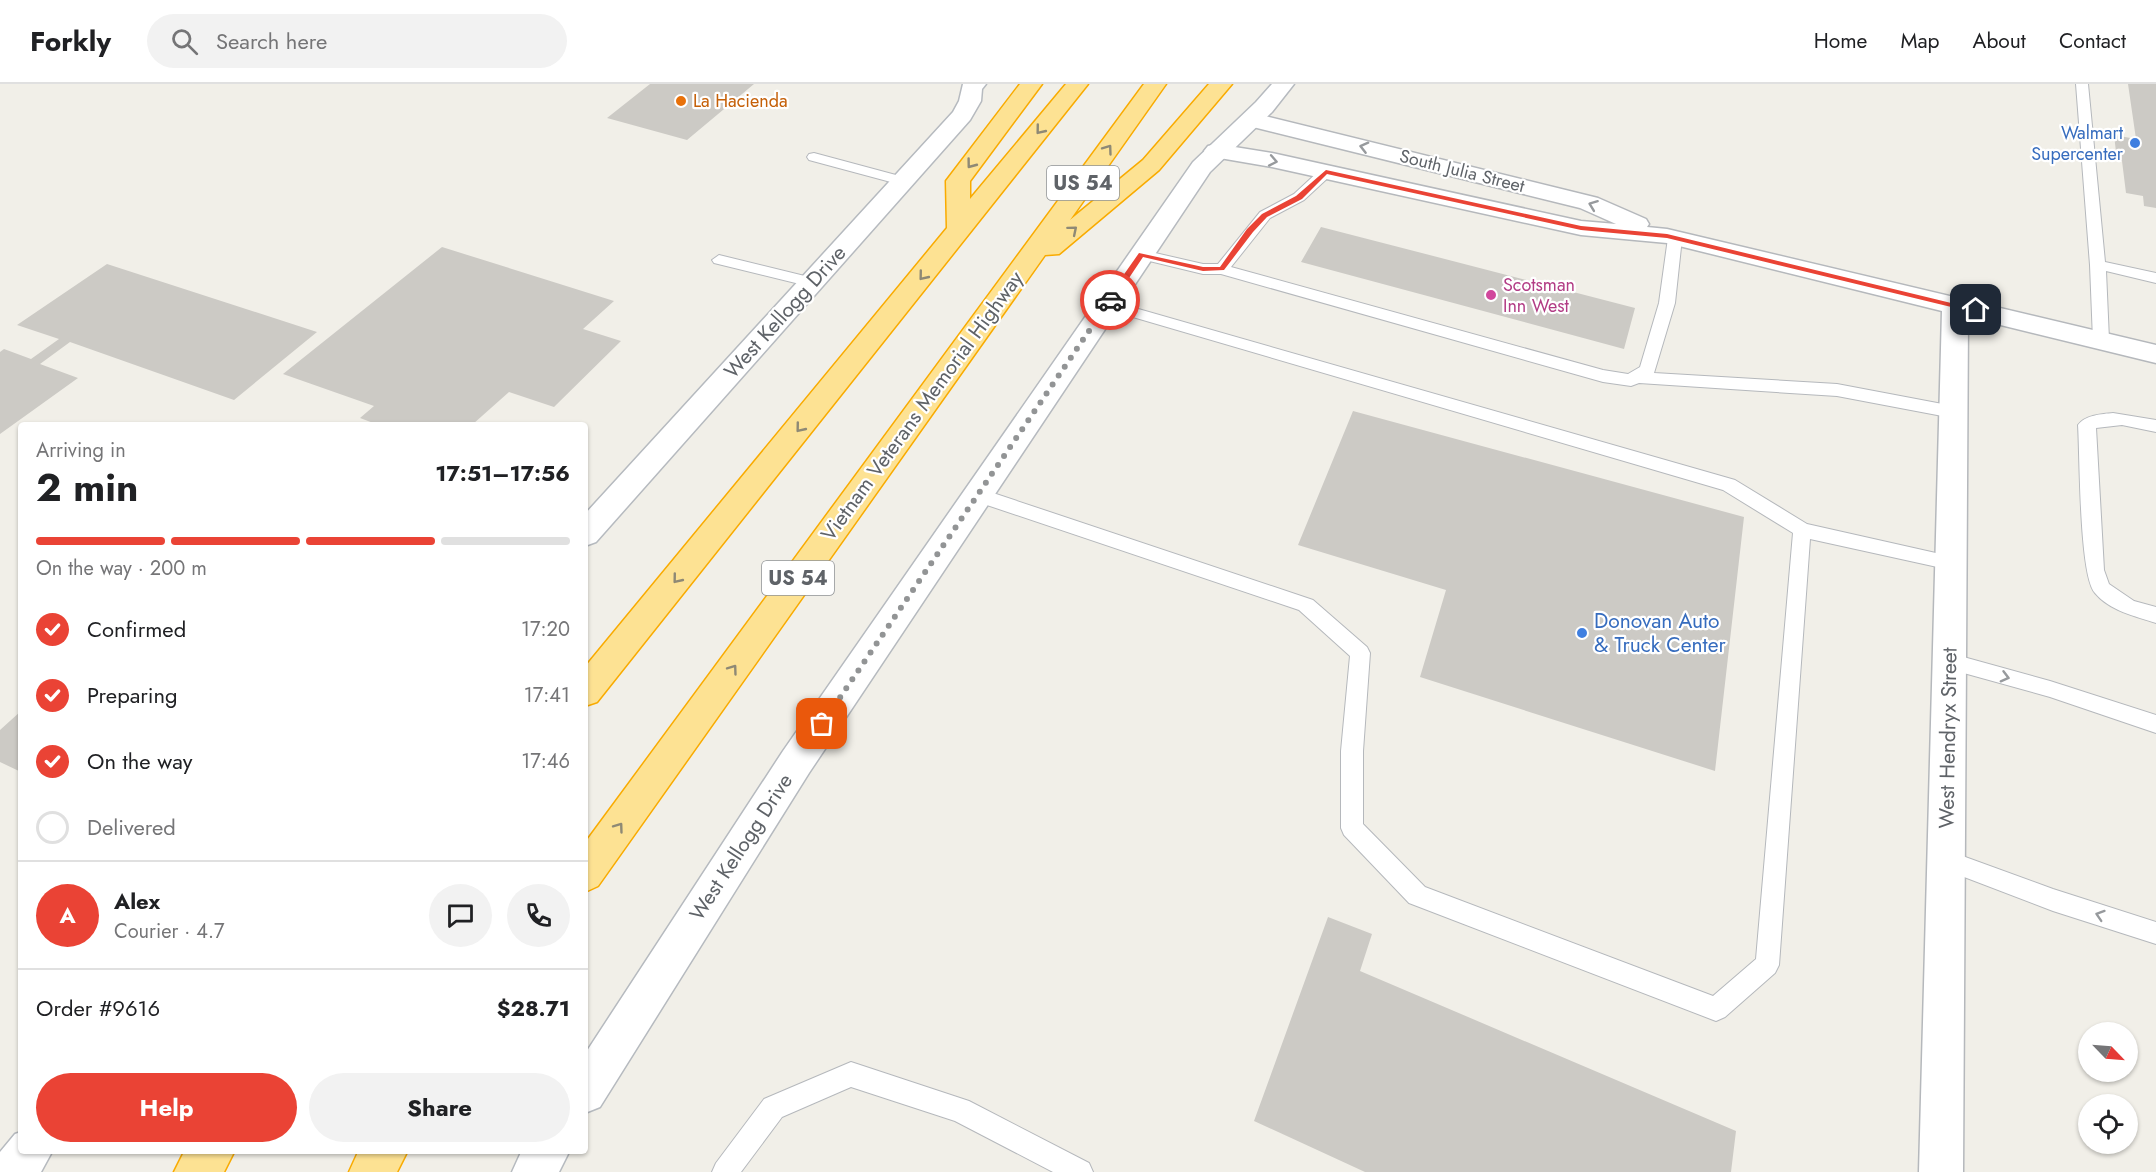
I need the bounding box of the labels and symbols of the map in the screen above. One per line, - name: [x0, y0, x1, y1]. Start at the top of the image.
- place label: La Hacienda: [693, 88, 788, 114]
- marker: La Hacienda: [674, 94, 688, 108]
- place label: Walmart Supercenter: [2031, 120, 2124, 167]
- one-way arrow: [1037, 123, 1048, 134]
- marker: Walmart Supercenter: [2128, 136, 2142, 150]
- one-way arrow: [1359, 142, 1369, 155]
- street label: South Julia Street: [1397, 143, 1528, 199]
- one-way arrow: [1101, 145, 1112, 156]
- one-way arrow: [1268, 154, 1278, 167]
- one-way arrow: [967, 158, 978, 169]
- road number: US 54: [1047, 166, 1119, 200]
- one-way arrow: [1589, 200, 1600, 212]
- one-way arrow: [1066, 227, 1077, 238]
- street label: West Kellogg Drive: [717, 239, 853, 385]
- street label: Vietnam Veterans Memorial Highway: [814, 264, 1031, 547]
- one-way arrow: [919, 269, 930, 280]
- courier: [1080, 270, 1140, 330]
- place label: Scotsman Inn West: [1503, 272, 1575, 319]
- pin: [1950, 284, 2001, 335]
- marker: Scotsman Inn West: [1484, 288, 1498, 302]
- one-way arrow: [796, 421, 807, 432]
- road number: US 54: [762, 561, 834, 595]
- one-way arrow: [673, 572, 684, 583]
- place label: Donovan Auto & Truck Center: [1594, 606, 1726, 660]
- marker: Donovan Auto & Truck Center: [1575, 626, 1589, 640]
- street label: West Hendryx Street: [1931, 647, 1965, 829]
- one-way arrow: [726, 664, 737, 675]
- one-way arrow: [2000, 669, 2010, 682]
- pin: [796, 698, 847, 749]
- street label: West Kellogg Drive: [682, 767, 800, 926]
- one-way arrow: [612, 822, 623, 833]
- one-way arrow: [2095, 910, 2106, 922]
- north arrow: [2078, 1022, 2138, 1082]

